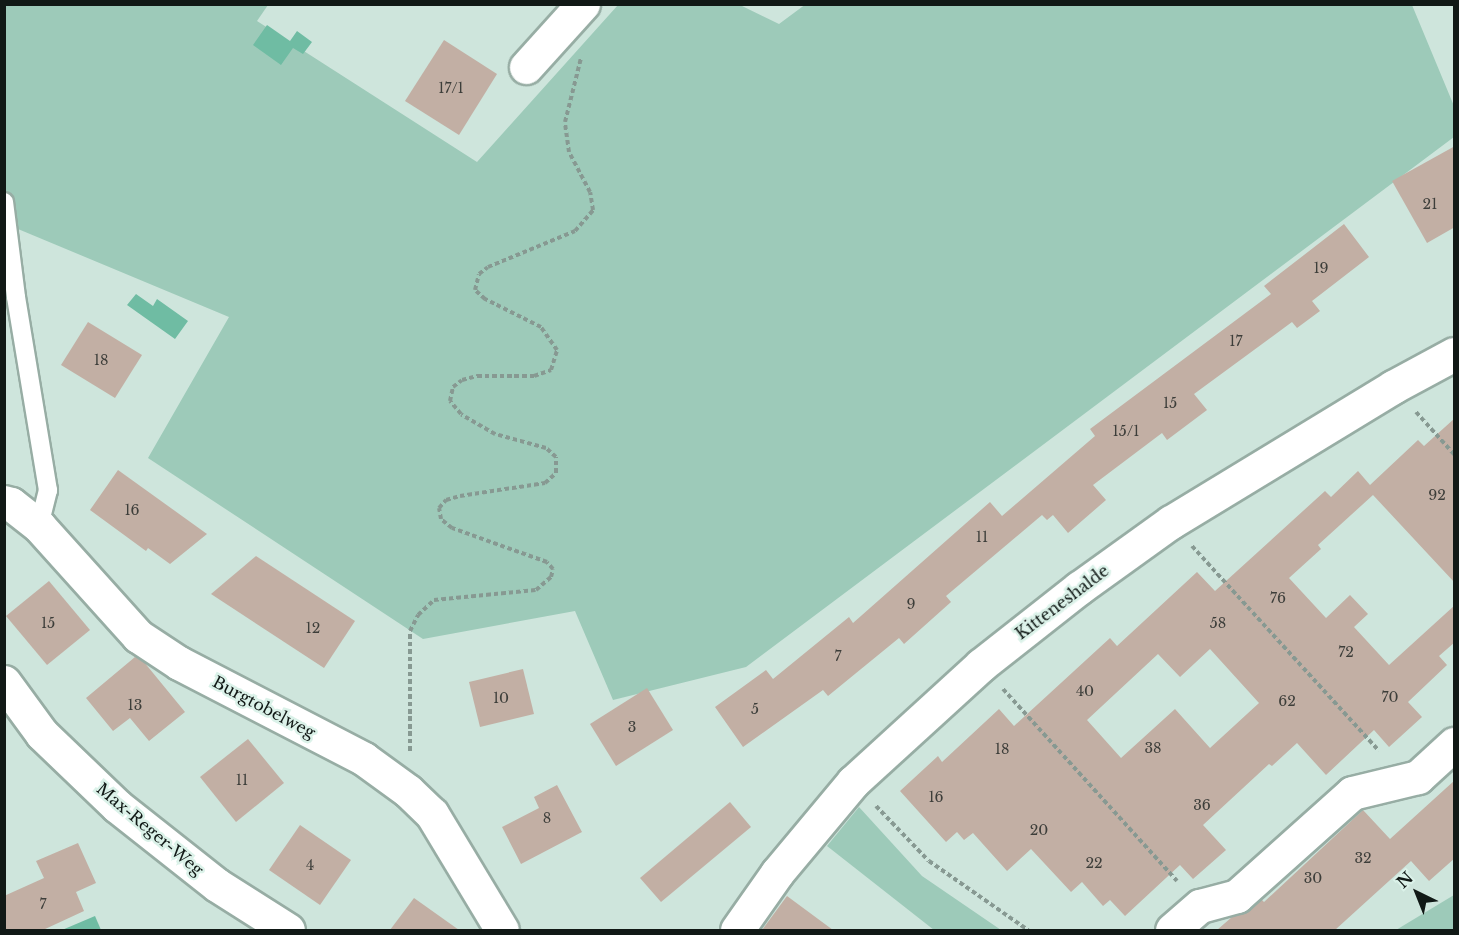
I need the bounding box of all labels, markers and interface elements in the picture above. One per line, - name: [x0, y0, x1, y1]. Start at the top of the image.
- house number: 17/1: [438, 80, 464, 96]
- house number: 21: [1423, 196, 1437, 212]
- house number: 19: [1313, 260, 1329, 276]
- house number: 17: [1229, 333, 1243, 349]
- house number: 18: [94, 352, 108, 368]
- house number: 15: [1163, 395, 1177, 411]
- house number: 15/1: [1113, 423, 1139, 439]
- house number: 92: [1428, 487, 1446, 503]
- house number: 16: [124, 502, 140, 518]
- house number: 11: [976, 529, 988, 545]
- street label: Kitteneshalde: [1012, 561, 1112, 643]
- house number: 76: [1270, 590, 1286, 606]
- house number: 9: [906, 596, 916, 612]
- house number: 15: [41, 615, 55, 631]
- house number: 58: [1210, 615, 1226, 631]
- house number: 12: [306, 620, 320, 636]
- house number: 72: [1338, 644, 1354, 660]
- house number: 7: [834, 648, 842, 664]
- street label: Burgtobelweg: [209, 672, 319, 742]
- house number: 40: [1076, 683, 1094, 699]
- house number: 70: [1381, 689, 1399, 705]
- house number: 10: [493, 690, 509, 706]
- house number: 62: [1278, 693, 1296, 709]
- house number: 13: [128, 697, 142, 713]
- house number: 5: [751, 701, 759, 717]
- house number: 3: [628, 719, 636, 735]
- house number: 38: [1144, 740, 1162, 756]
- house number: 18: [995, 741, 1009, 757]
- house number: 11: [236, 772, 248, 788]
- street label: Max-Reger-Weg: [93, 779, 207, 879]
- house number: 16: [928, 789, 944, 805]
- house number: 36: [1193, 797, 1211, 813]
- house number: 8: [543, 810, 551, 826]
- house number: 20: [1030, 822, 1048, 838]
- house number: 32: [1354, 850, 1372, 866]
- house number: 22: [1085, 855, 1103, 871]
- house number: 4: [306, 857, 314, 873]
- north arrow: [1387, 863, 1447, 923]
- text: N: [1392, 867, 1417, 892]
- house number: 30: [1304, 870, 1322, 886]
- house number: 7: [39, 896, 47, 912]

